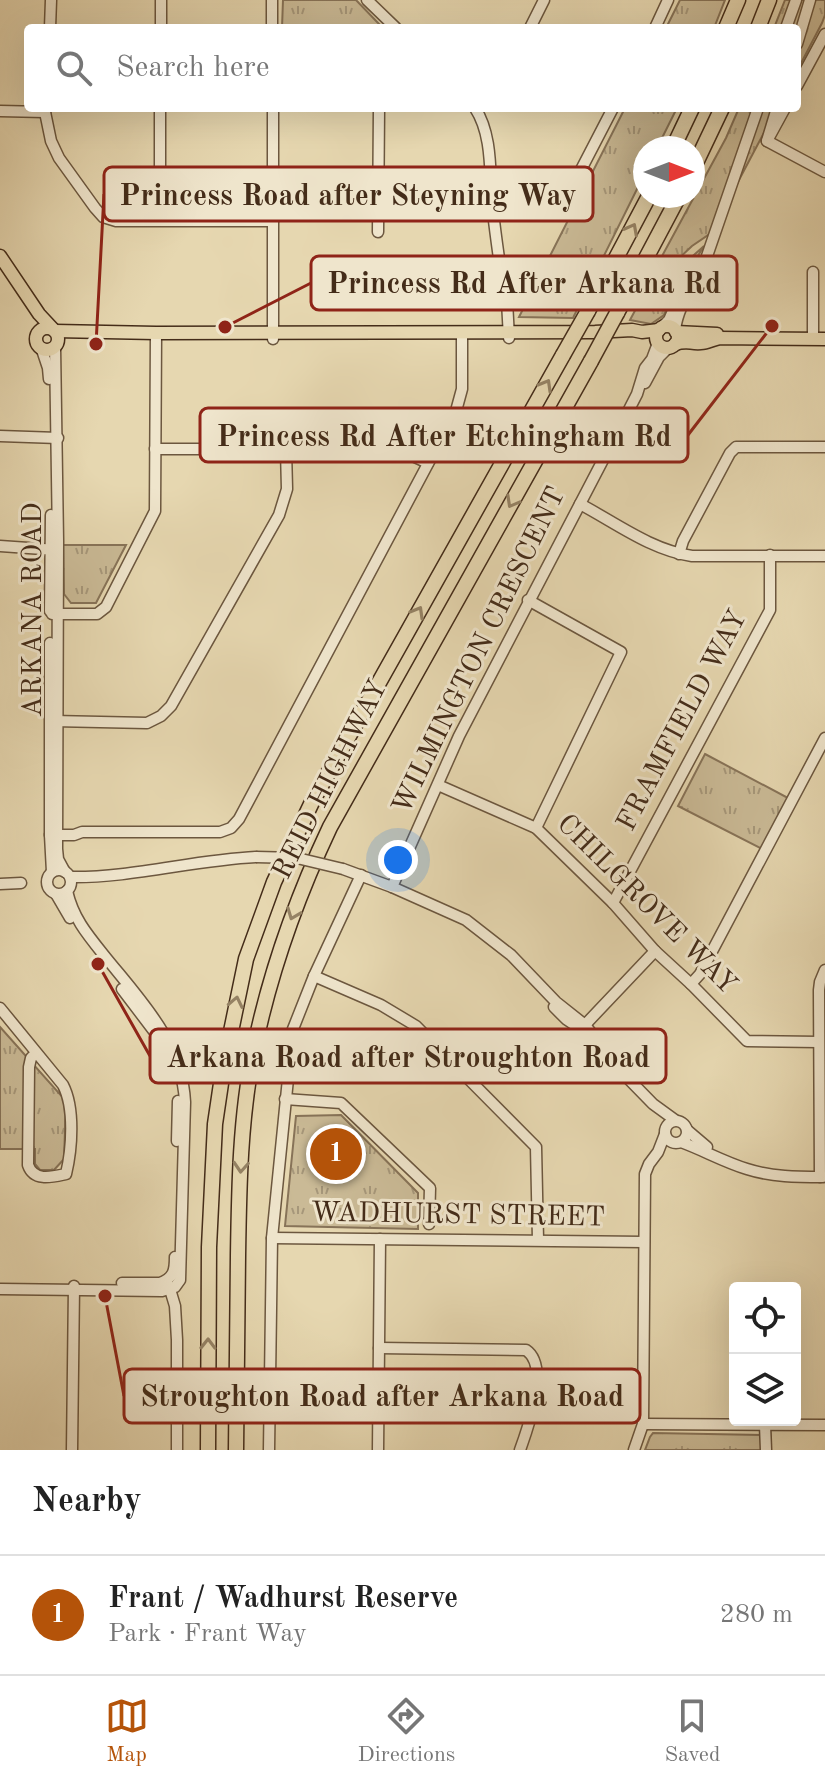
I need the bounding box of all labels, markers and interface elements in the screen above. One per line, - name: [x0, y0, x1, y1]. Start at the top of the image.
- search box: [24, 24, 801, 112]
- icon: search: [52, 46, 96, 90]
- text: Search here: [116, 53, 270, 83]
- north arrow: [633, 136, 705, 208]
- callout: Princess Road after Steyning Way: [104, 167, 593, 221]
- text: Princess Road after Steyning Way: [119, 182, 577, 212]
- one-way arrow: [622, 223, 637, 237]
- callout: Princess Rd After Arkana Rd: [311, 256, 737, 310]
- text: Princess Rd After Arkana Rd: [327, 270, 721, 300]
- one-way arrow: [536, 380, 552, 394]
- callout: Princess Rd After Etchingham Rd: [200, 408, 688, 462]
- text: Princess Rd After Etchingham Rd: [216, 423, 672, 453]
- street label: WILMINGTON CRESCENT: [389, 483, 571, 819]
- one-way arrow: [506, 493, 522, 508]
- street label: ARKANA ROAD: [20, 502, 48, 718]
- one-way arrow: [408, 606, 424, 620]
- street label: FRAMFIELD WAY: [613, 606, 753, 836]
- street label: REID HIGHWAY: [269, 676, 393, 884]
- street label: CHILGROVE WAY: [551, 810, 741, 1000]
- your location: [378, 840, 418, 880]
- one-way arrow: [286, 906, 303, 920]
- one-way arrow: [227, 996, 244, 1009]
- callout: Arkana Road after Stroughton Road: [150, 1029, 666, 1083]
- text: Arkana Road after Stroughton Road: [166, 1044, 650, 1074]
- pin: 1: [310, 1124, 362, 1184]
- one-way arrow: [232, 1161, 249, 1174]
- street label: WADHURST STREET: [311, 1199, 605, 1233]
- map controls: [729, 1282, 801, 1426]
- button: locate: [729, 1282, 801, 1354]
- one-way arrow: [200, 1337, 217, 1350]
- button: layers: [729, 1354, 801, 1426]
- callout: Stroughton Road after Arkana Road: [124, 1369, 640, 1423]
- text: Stroughton Road after Arkana Road: [140, 1383, 624, 1413]
- text: Nearby: [32, 1485, 142, 1519]
- text: Frant / Wadhurst Reserve: [108, 1584, 458, 1614]
- text: 1: [50, 1602, 66, 1628]
- text: 280 m: [720, 1602, 793, 1628]
- text: Park · Frant Way: [108, 1621, 307, 1647]
- tab: Map: [105, 1694, 149, 1769]
- tab: Directions: [358, 1694, 455, 1769]
- tab: Saved: [664, 1694, 720, 1769]

